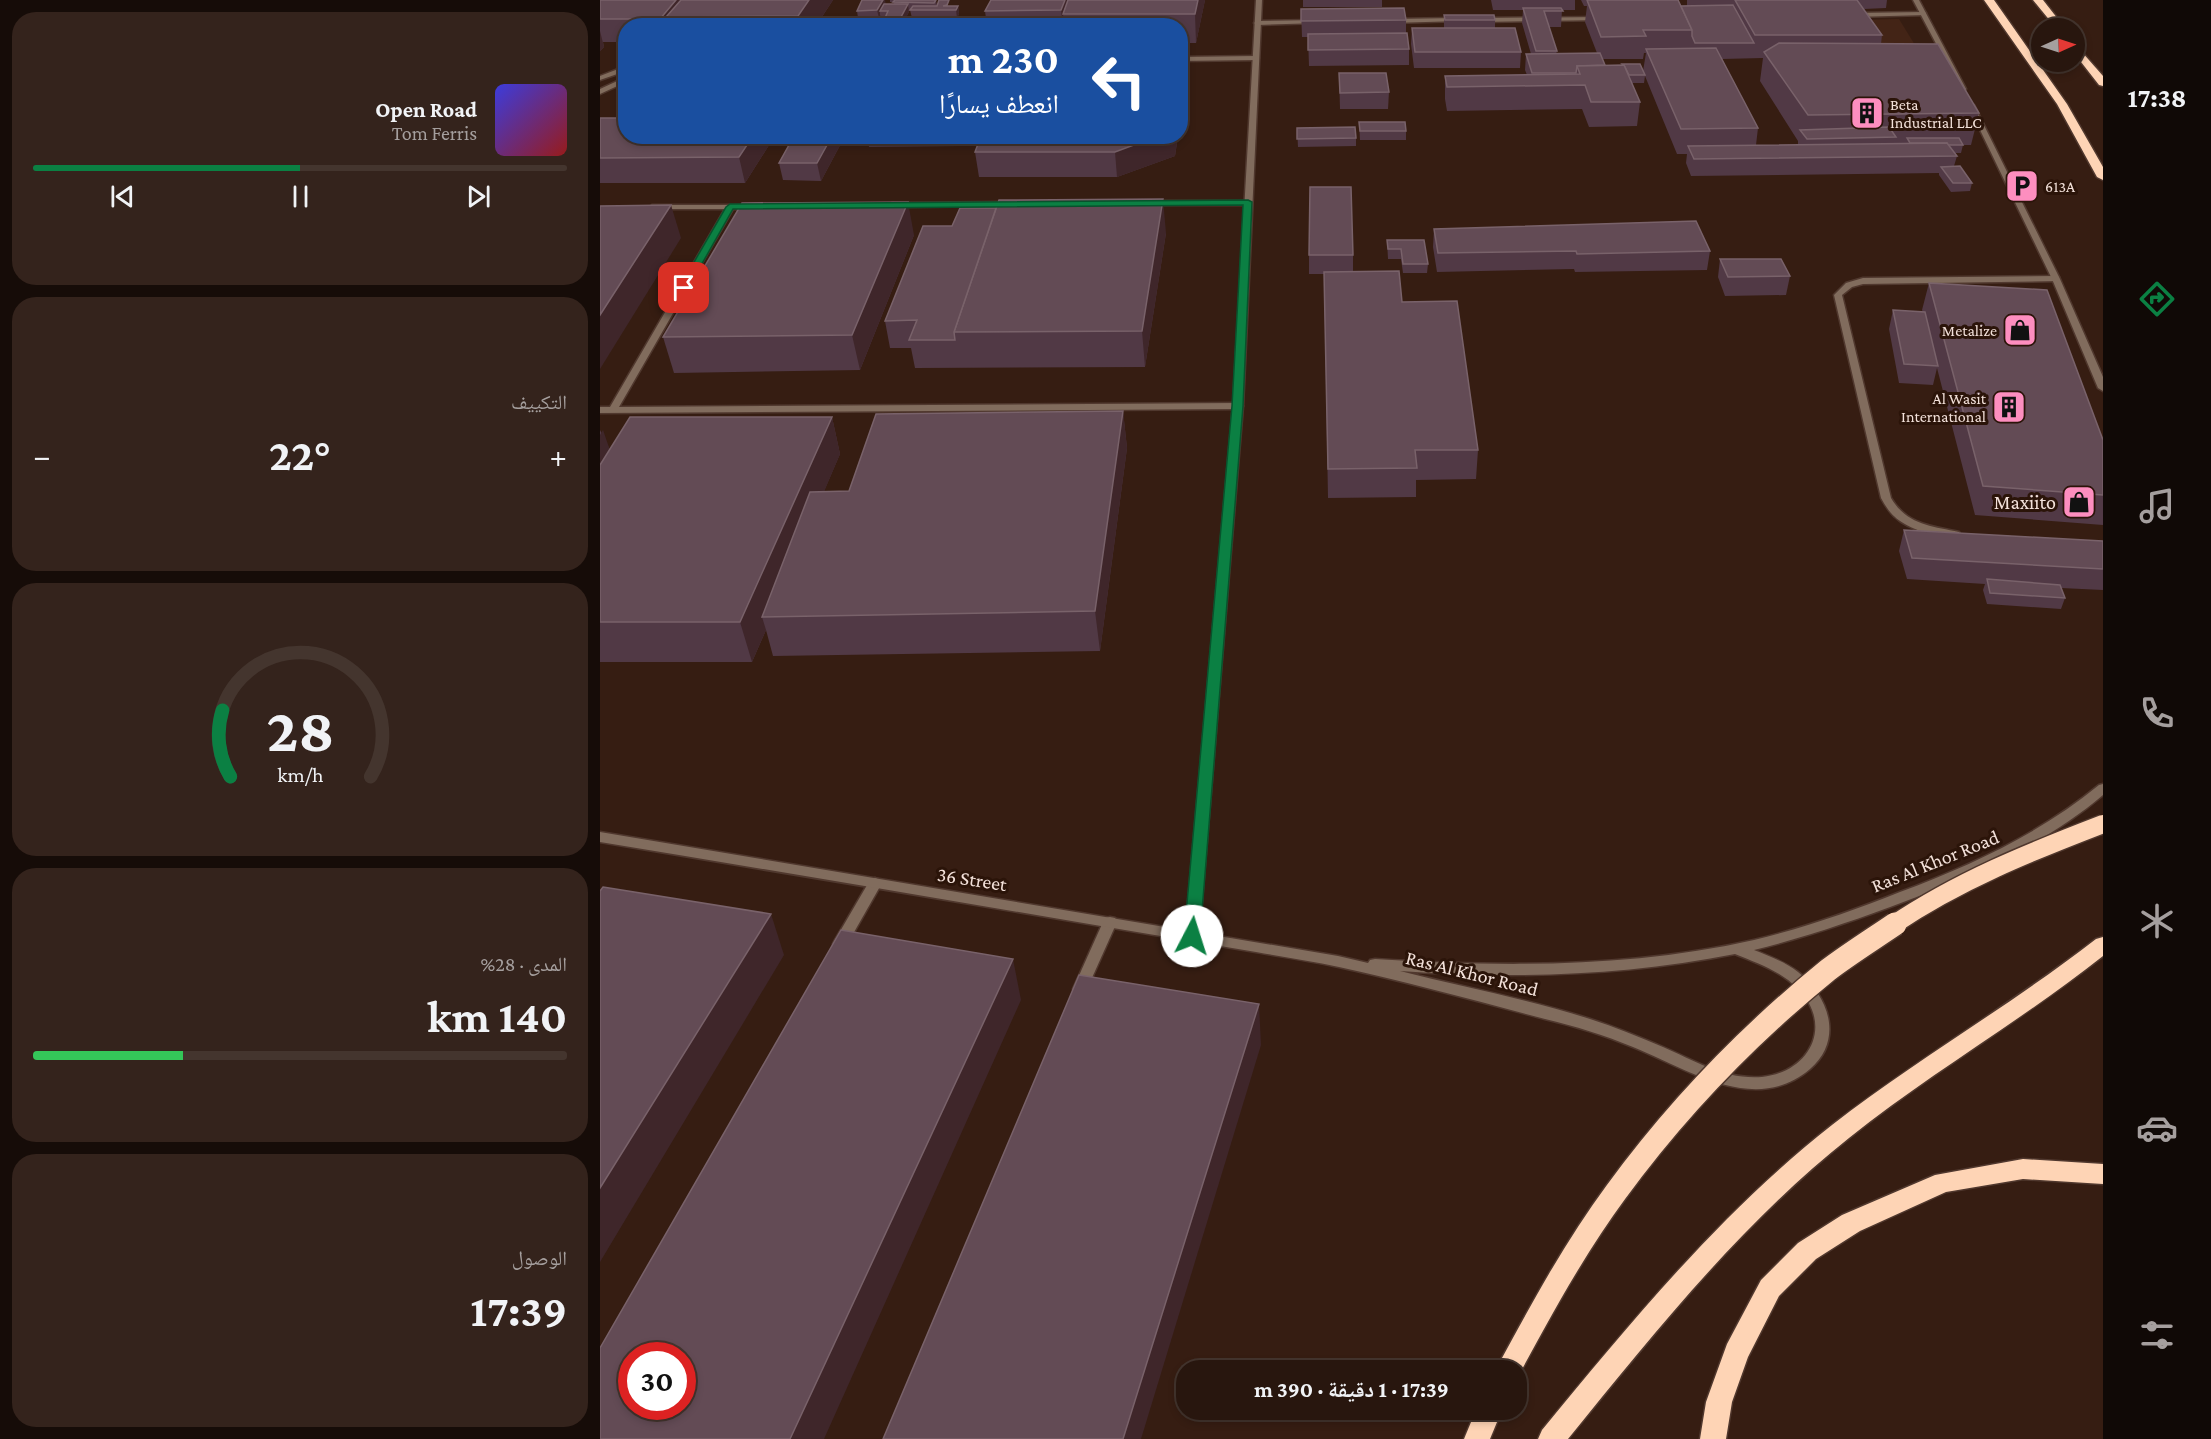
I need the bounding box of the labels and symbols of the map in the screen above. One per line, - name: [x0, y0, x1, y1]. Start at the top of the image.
- north arrow: [2031, 18, 2085, 72]
- building icon: Beta Industrial LLC: [1849, 95, 1885, 131]
- place label: Beta Industrial LLC: [1890, 96, 1982, 131]
- parking icon: 613A: [2004, 168, 2040, 204]
- place label: 613A: [2045, 178, 2076, 195]
- pin: [658, 262, 709, 313]
- shop icon: Metalize: [2002, 312, 2038, 348]
- place label: Metalize: [1942, 322, 1997, 339]
- building icon: Al Wasit International: [1991, 389, 2027, 425]
- place label: Al Wasit International: [1901, 390, 1987, 425]
- shop icon: Maxiito: [2061, 484, 2097, 520]
- place label: Maxiito: [1994, 491, 2056, 513]
- street label: Ras Al Khor Road: [1868, 825, 2002, 897]
- street label: 36 Street: [936, 863, 1009, 895]
- position arrow: [1160, 904, 1224, 968]
- street label: Ras Al Khor Road: [1403, 946, 1541, 1000]
- speed limit sign: 30: [618, 1342, 696, 1420]

